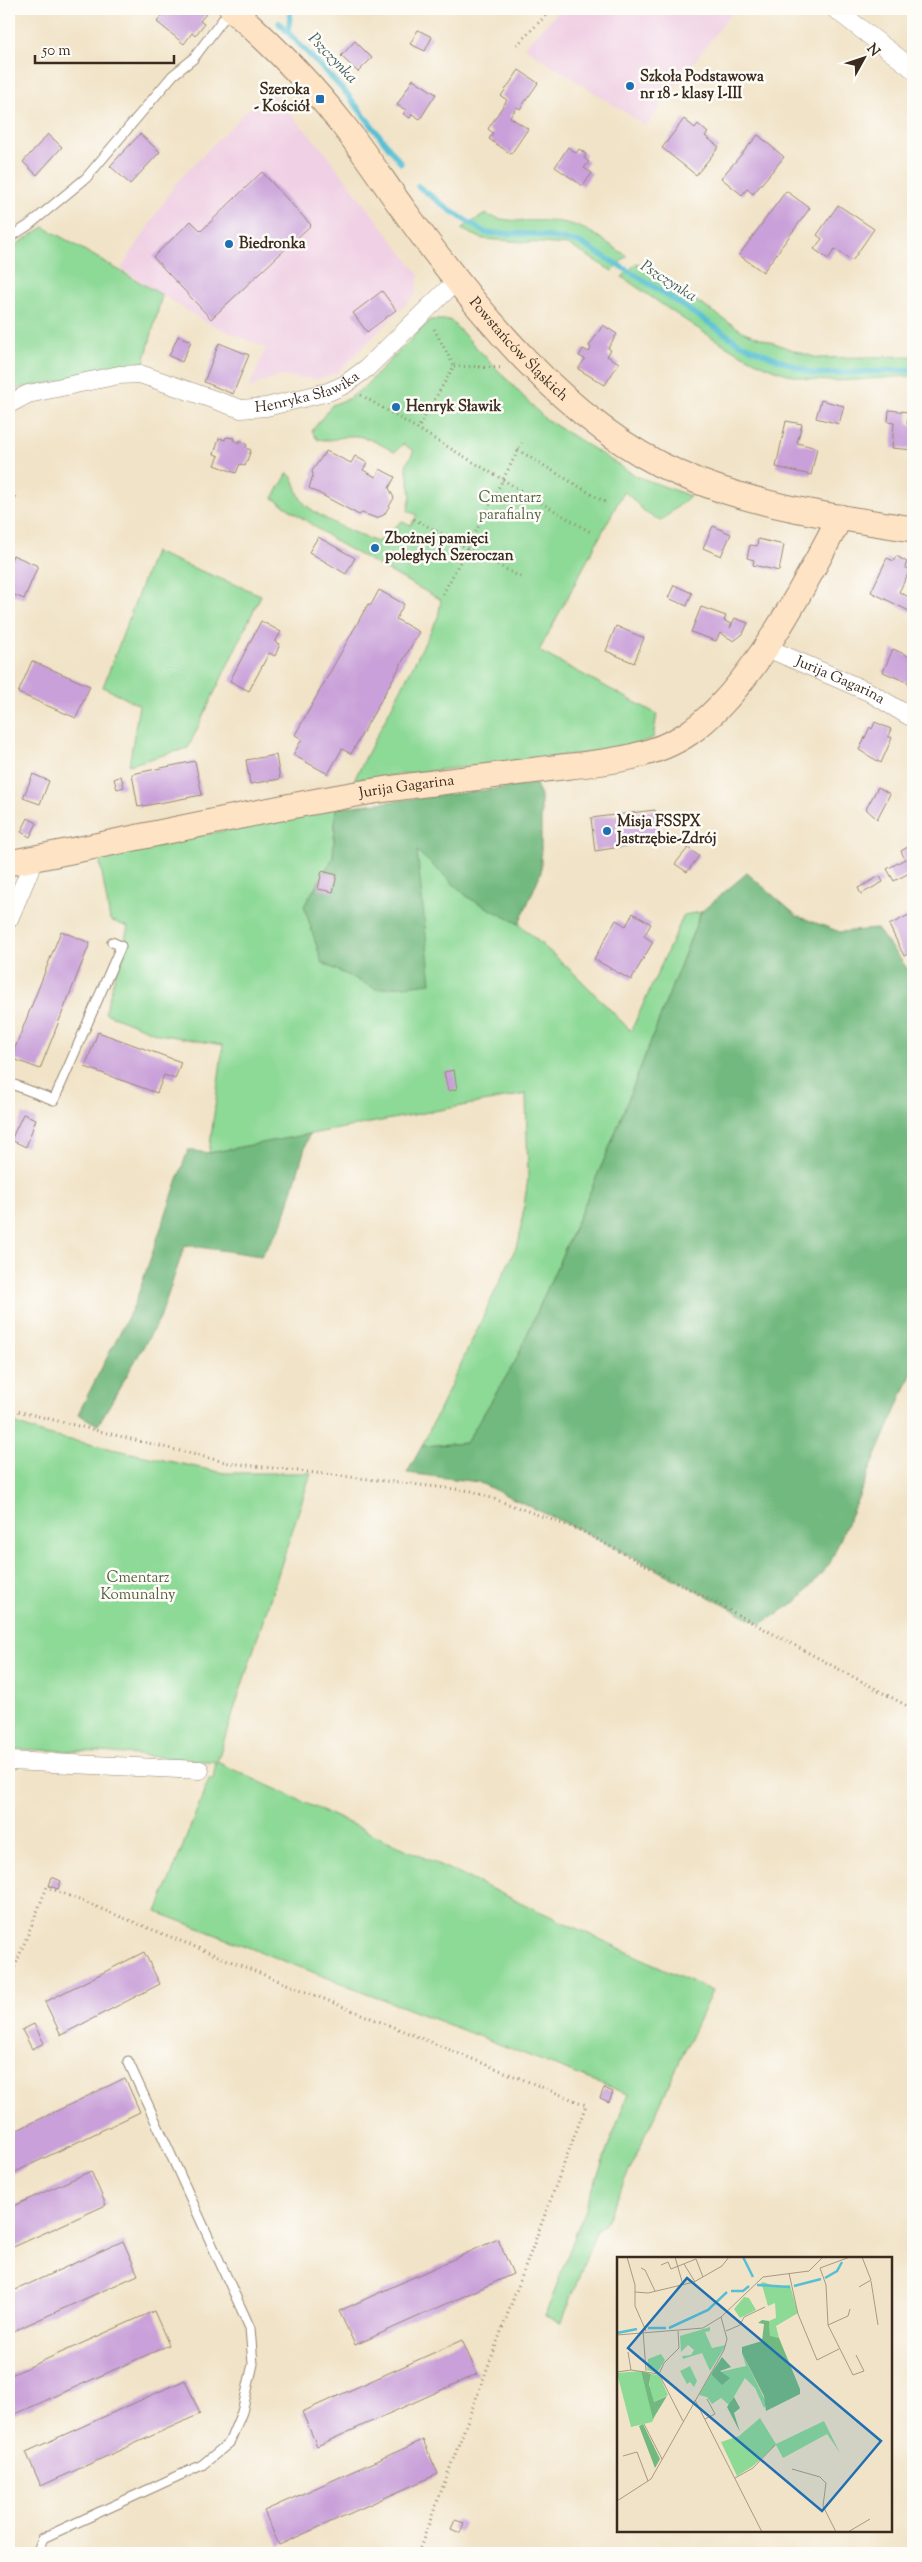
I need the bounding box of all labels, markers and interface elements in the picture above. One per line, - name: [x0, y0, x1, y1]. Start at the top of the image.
- water label: Pszczynka: [302, 28, 362, 90]
- scale bar: [35, 32, 174, 64]
- north arrow: [840, 32, 890, 82]
- text: N: [861, 40, 884, 62]
- text: 50 m: [41, 41, 71, 62]
- place label: Szkoła Podstawowa nr 18 - klasy I-III: [640, 67, 764, 105]
- place label: Szeroka - Kościół: [254, 80, 311, 118]
- marker: Szkoła Podstawowa nr 18 - klasy I-III: [624, 80, 636, 92]
- marker: Szeroka - Kościół: [314, 93, 326, 105]
- place label: Biedronka: [239, 234, 306, 255]
- marker: Biedronka: [223, 238, 235, 250]
- water label: Pszczynka: [635, 256, 701, 308]
- street label: Powstańców Śląskich: [464, 293, 573, 406]
- street label: Henryka Sławika: [254, 366, 364, 418]
- place label: Henryk Sławik: [406, 397, 502, 418]
- marker: Henryk Sławik: [390, 401, 402, 413]
- park label: Cmentarz parafialny: [479, 488, 542, 526]
- place label: Zbożnej pamięci poległych Szeroczan: [385, 529, 514, 567]
- marker: Zbożnej pamięci poległych Szeroczan: [369, 542, 381, 554]
- street label: Jurija Gagarina: [791, 650, 889, 710]
- street label: Jurija Gagarina: [356, 770, 456, 804]
- place label: Misja FSSPX Jastrzębie-Zdrój: [616, 812, 717, 850]
- marker: Misja FSSPX Jastrzębie-Zdrój: [601, 825, 613, 837]
- park label: Cmentarz Komunalny: [100, 1568, 176, 1606]
- inset map: [617, 2257, 892, 2532]

